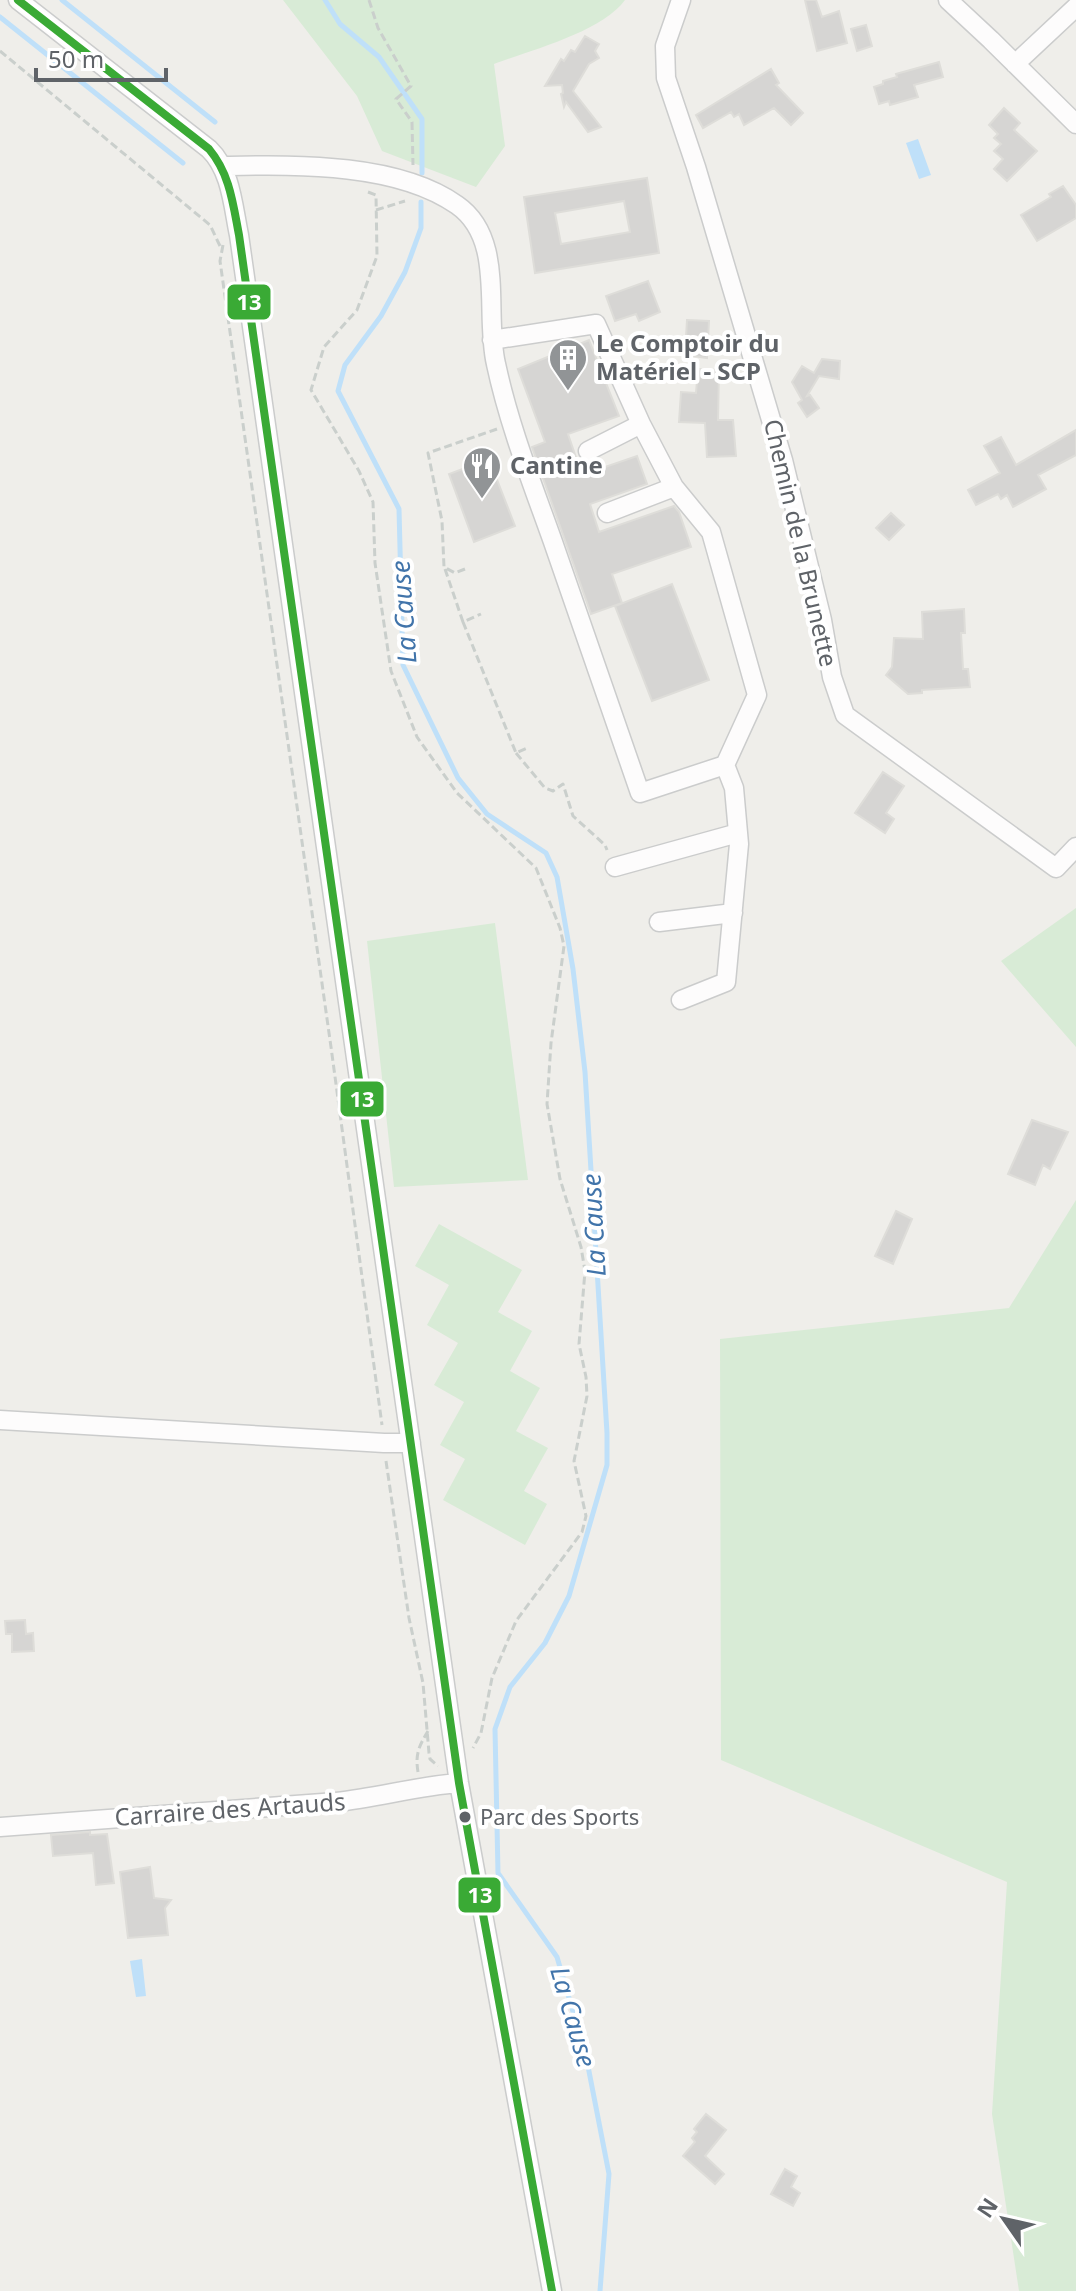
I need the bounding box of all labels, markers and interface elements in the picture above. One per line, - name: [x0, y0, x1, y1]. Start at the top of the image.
- scale bar: [36, 32, 166, 82]
- text: 50 m: [48, 42, 104, 75]
- line badge: 13: [226, 283, 272, 321]
- text: 13: [236, 286, 262, 316]
- place label: Le Comptoir du Matériel - SCP: [596, 326, 779, 387]
- building icon: Le Comptoir du Matériel - SCP: [547, 337, 589, 392]
- street label: Chemin de la Brunette: [757, 416, 846, 670]
- restaurant icon: Cantine: [461, 445, 503, 500]
- place label: Cantine: [510, 448, 603, 481]
- water label: La Cause: [381, 559, 425, 665]
- line badge: 13: [339, 1080, 385, 1118]
- text: 13: [349, 1083, 375, 1113]
- water label: La Cause: [572, 1173, 614, 1278]
- street label: Carraire des Artauds: [113, 1784, 346, 1833]
- place label: Parc des Sports: [480, 1801, 639, 1831]
- marker: Parc des Sports: [457, 1809, 473, 1825]
- line badge: 13: [457, 1876, 502, 1914]
- text: 13: [467, 1879, 493, 1909]
- water label: La Cause: [542, 1962, 605, 2071]
- north arrow: [964, 2179, 1044, 2259]
- text: N: [969, 2191, 1004, 2223]

